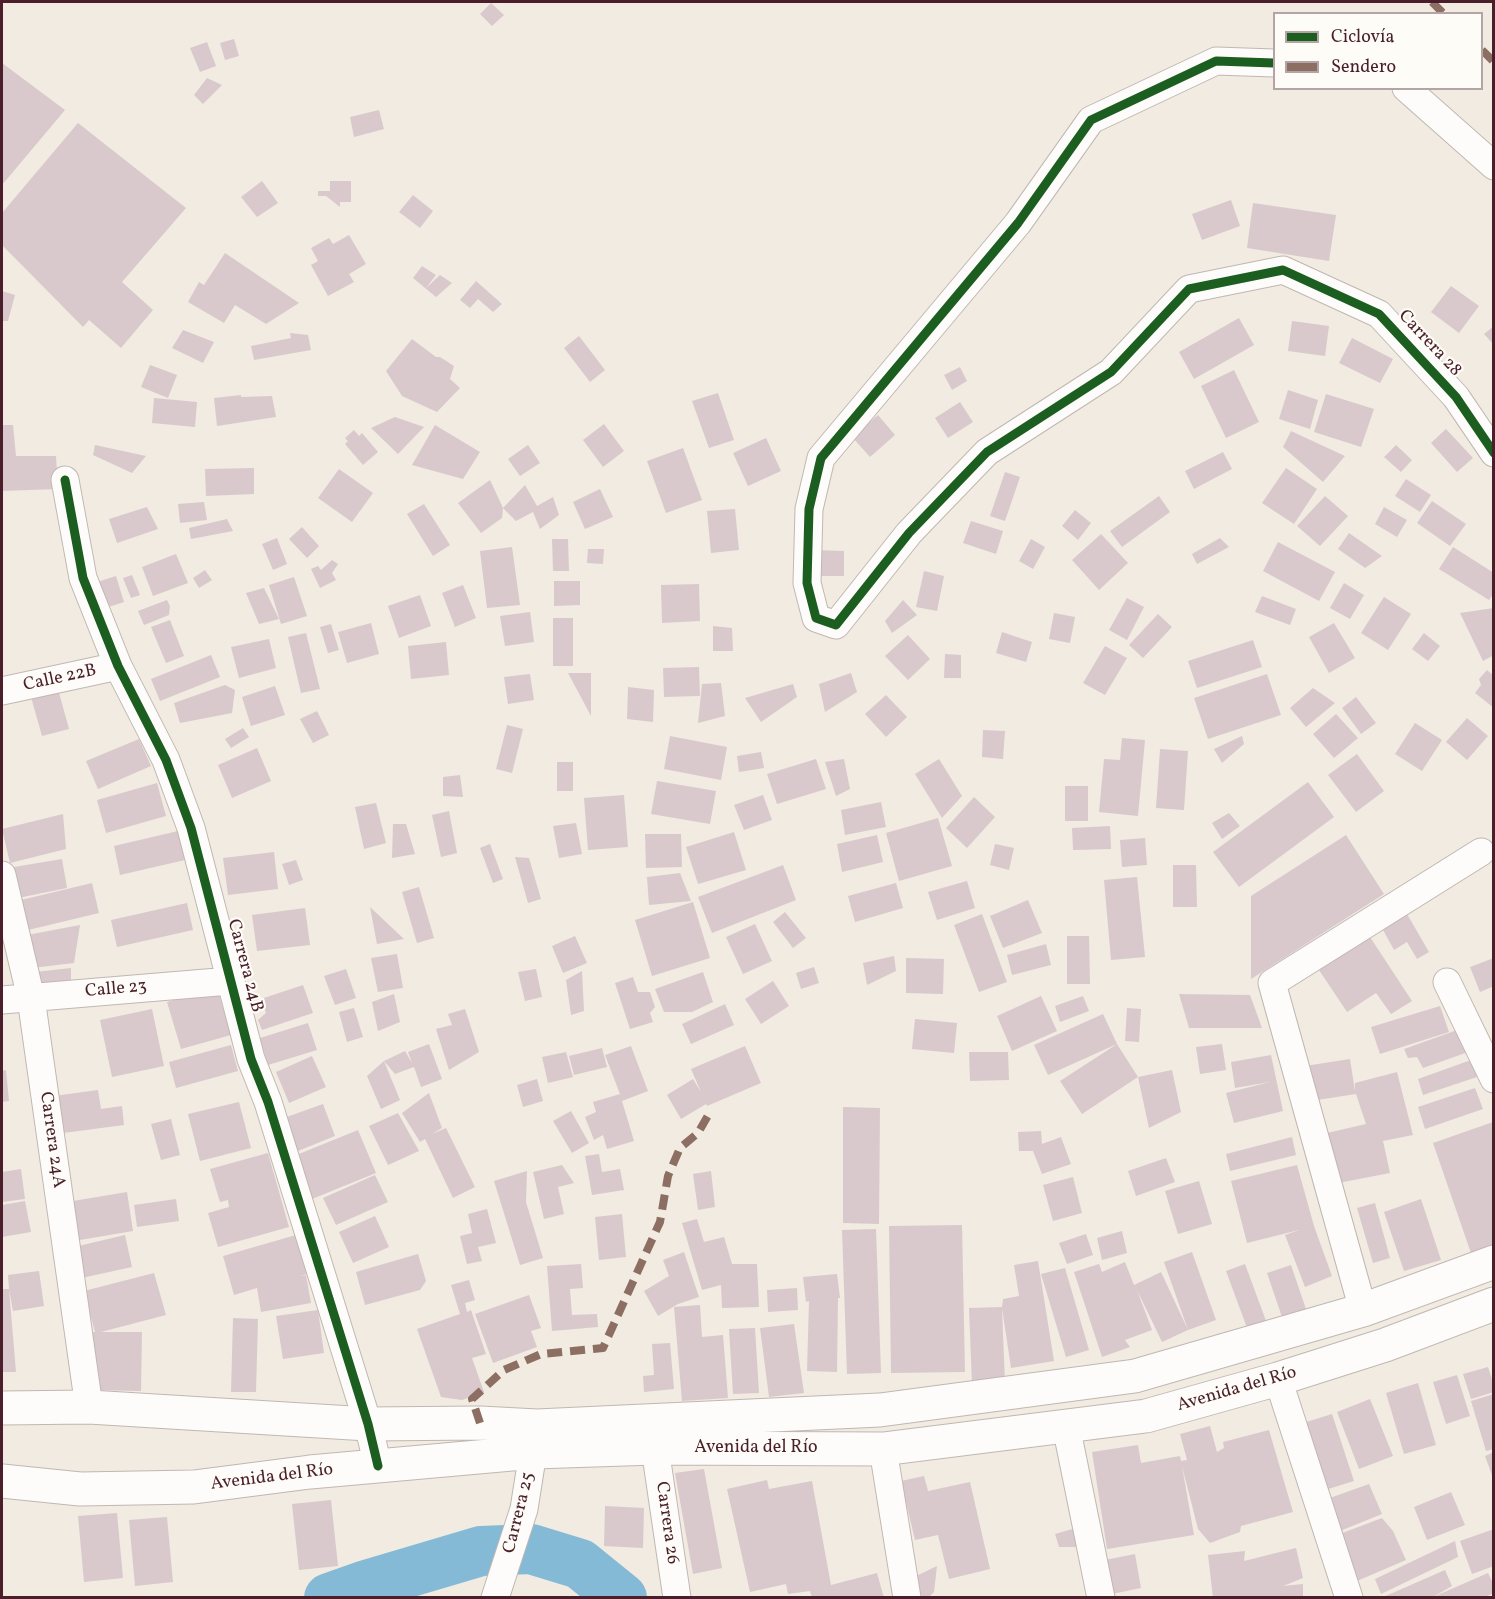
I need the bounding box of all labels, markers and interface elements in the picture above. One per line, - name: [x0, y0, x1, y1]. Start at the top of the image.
- legend: [1273, 12, 1483, 90]
- text: Ciclovía: [1331, 25, 1394, 50]
- text: Sendero: [1331, 55, 1396, 80]
- street label: Carrera 28: [1393, 306, 1465, 382]
- street label: Calle 22B: [21, 661, 99, 697]
- street label: Carrera 24B: [221, 917, 267, 1015]
- street label: Calle 23: [84, 977, 148, 1003]
- street label: Carrera 24A: [34, 1090, 68, 1190]
- street label: Avenida del Río: [1175, 1363, 1299, 1417]
- street label: Avenida del Río: [694, 1438, 818, 1460]
- street label: Avenida del Río: [209, 1460, 335, 1496]
- street label: Carrera 25: [500, 1470, 540, 1556]
- street label: Carrera 26: [650, 1480, 682, 1566]

